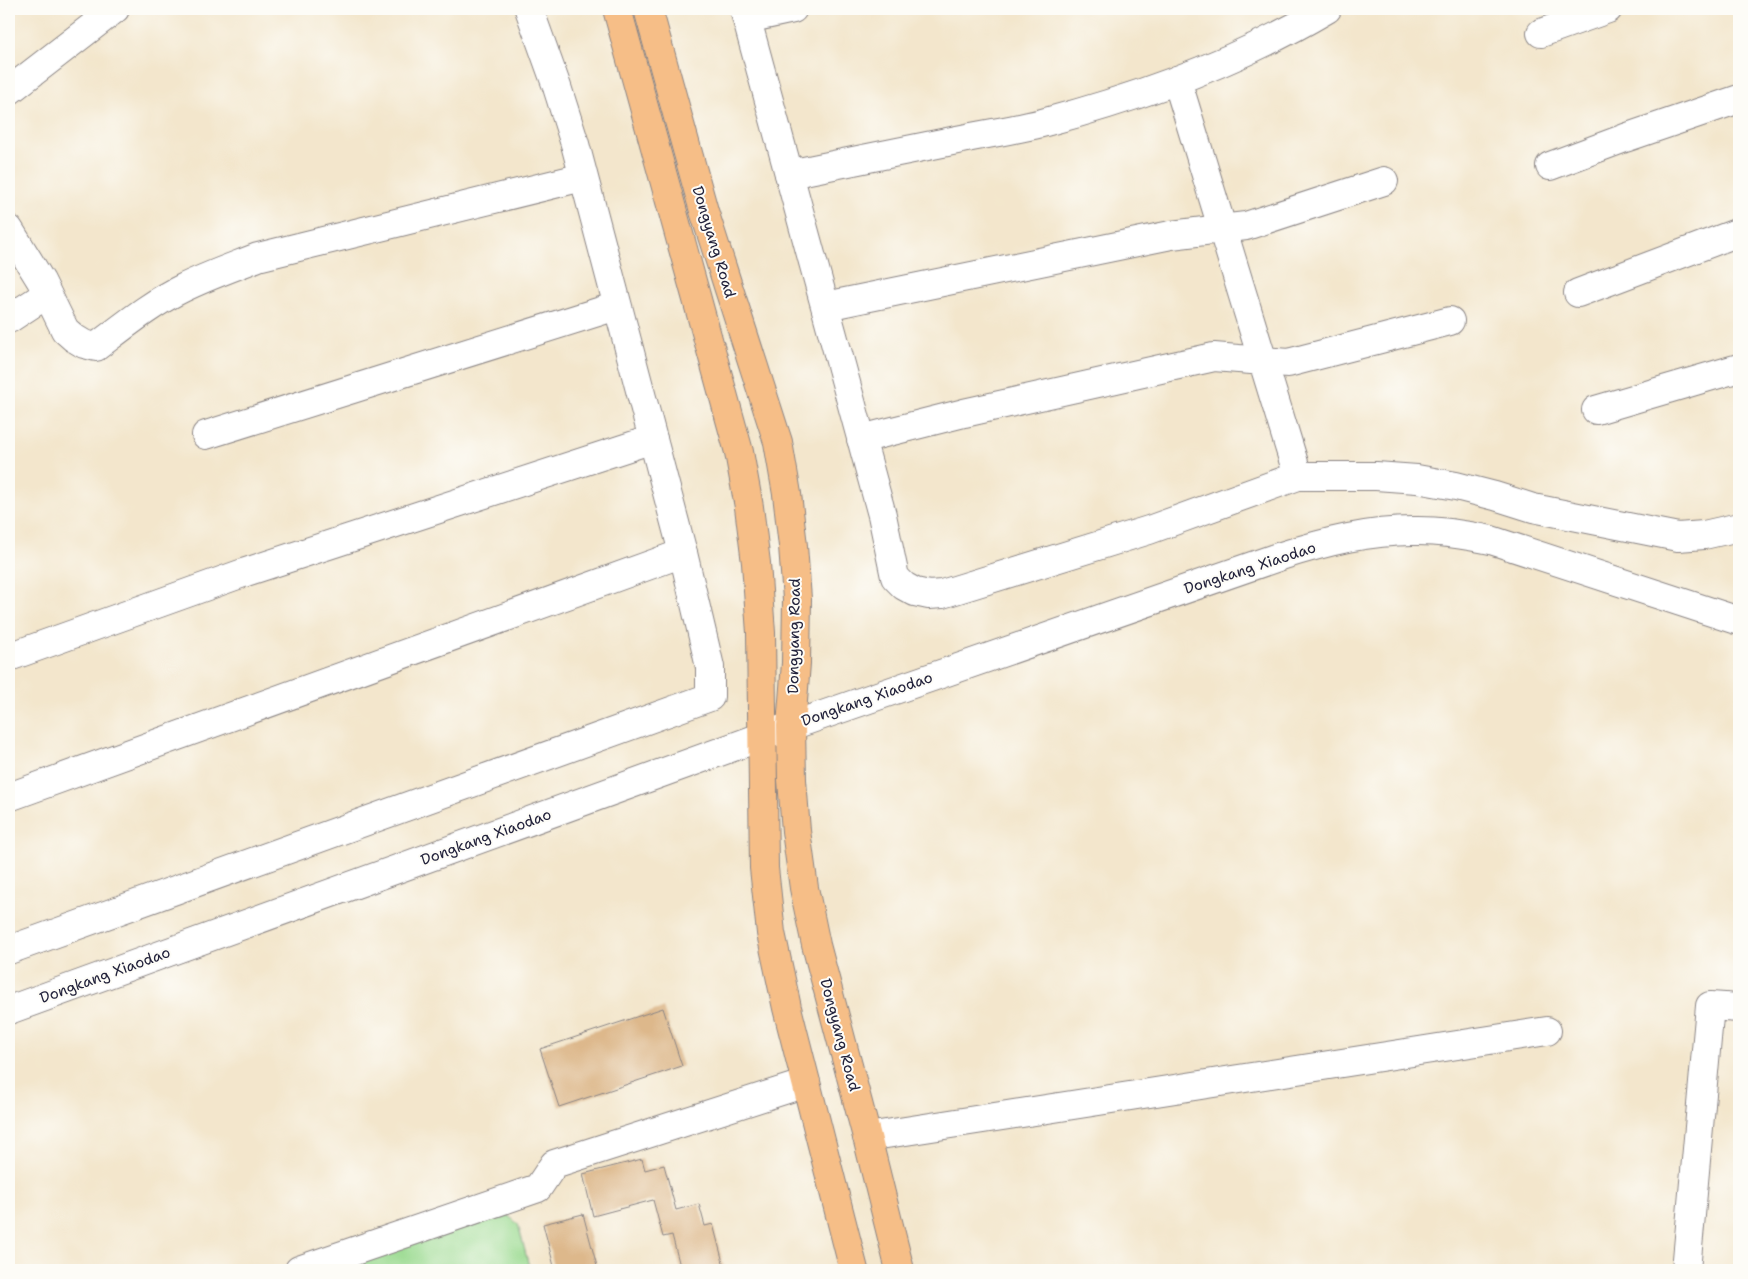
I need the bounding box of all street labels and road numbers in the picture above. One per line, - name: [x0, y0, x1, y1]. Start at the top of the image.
- street label: Dongyang Road: [688, 184, 741, 301]
- street label: Dongkang Xiaodao: [1181, 537, 1319, 599]
- street label: Dongyang Road: [783, 577, 805, 694]
- street label: Dongkang Xiaodao: [799, 667, 935, 731]
- street label: Dongkang Xiaodao: [418, 804, 554, 870]
- street label: Dongkang Xiaodao: [37, 942, 173, 1008]
- street label: Dongyang Road: [815, 976, 865, 1094]

